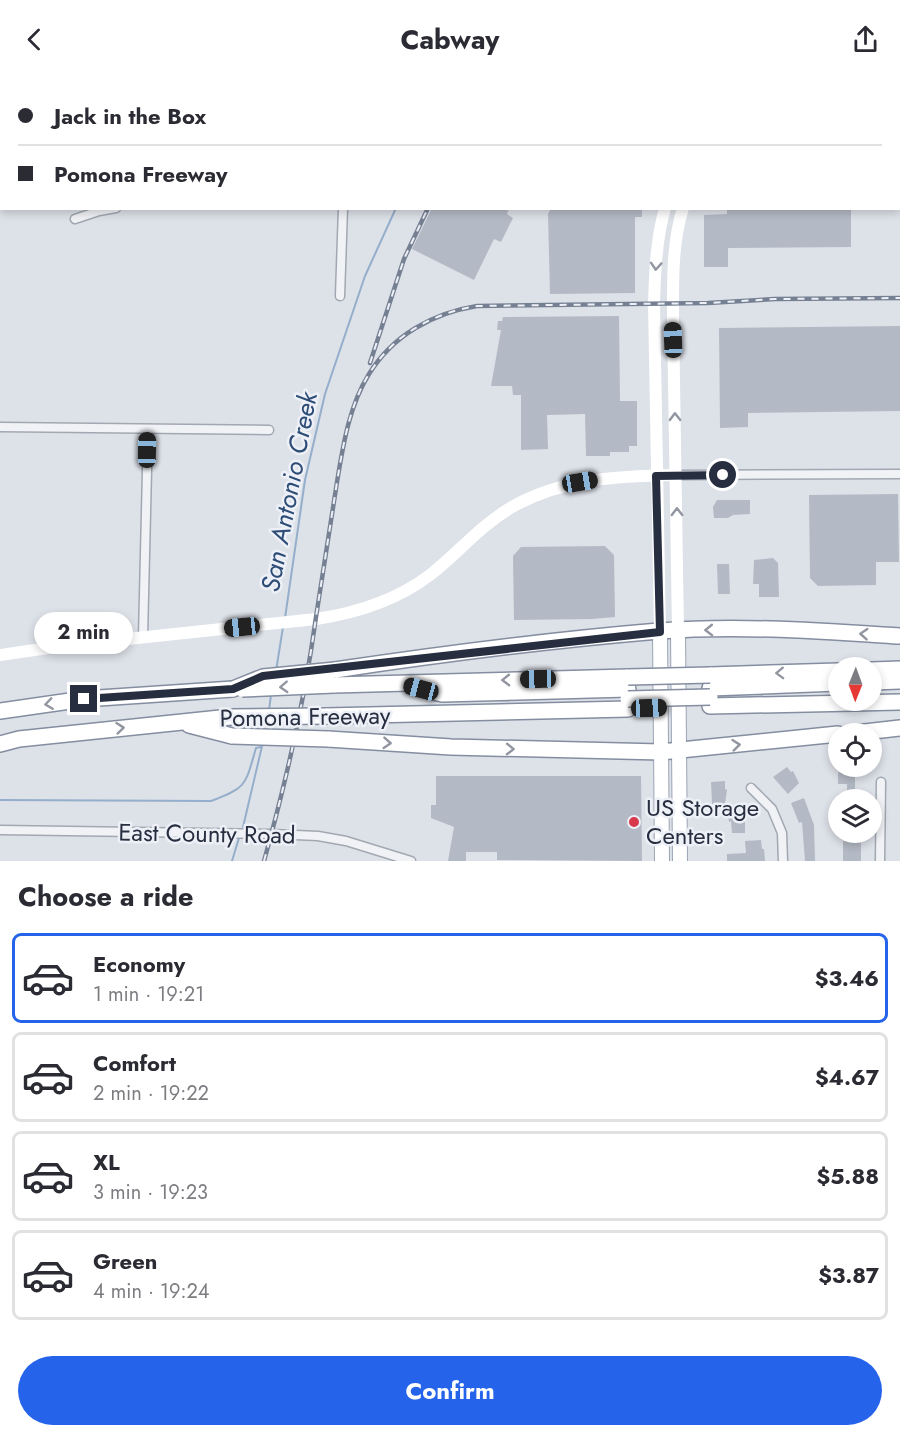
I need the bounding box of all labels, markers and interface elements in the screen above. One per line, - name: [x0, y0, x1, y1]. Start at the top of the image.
- text: Cabway: [401, 20, 499, 59]
- icon: back: [18, 23, 51, 56]
- icon: share: [849, 23, 882, 56]
- text: Jack in the Box: [54, 100, 206, 132]
- text: Pomona Freeway: [54, 158, 227, 190]
- one-way arrow: [649, 262, 662, 271]
- car: [663, 322, 683, 358]
- water label: San Antonio Creek: [251, 387, 327, 595]
- one-way arrow: [669, 412, 681, 421]
- car: [138, 432, 156, 468]
- route start: [709, 461, 736, 488]
- car: [561, 470, 599, 494]
- one-way arrow: [671, 507, 683, 516]
- callout: 2 min: [34, 612, 134, 654]
- car: [223, 616, 261, 638]
- text: 2 min: [57, 618, 110, 647]
- one-way arrow: [705, 624, 714, 636]
- one-way arrow: [859, 627, 868, 640]
- north arrow: [828, 657, 882, 711]
- map controls: [828, 657, 882, 843]
- one-way arrow: [776, 666, 785, 679]
- car: [520, 670, 556, 688]
- one-way arrow: [502, 674, 511, 686]
- car: [401, 676, 441, 702]
- one-way arrow: [279, 681, 288, 694]
- route end: [70, 685, 97, 712]
- one-way arrow: [45, 697, 54, 709]
- street label: Pomona Freeway: [219, 698, 391, 735]
- car: [631, 698, 667, 718]
- one-way arrow: [116, 722, 125, 735]
- button: locate: [828, 723, 882, 777]
- one-way arrow: [382, 736, 391, 749]
- one-way arrow: [732, 739, 741, 752]
- one-way arrow: [505, 743, 514, 756]
- button: layers: [828, 789, 882, 843]
- place label: US Storage Centers: [646, 790, 759, 853]
- street label: East County Road: [118, 814, 296, 853]
- marker: US Storage Centers: [627, 815, 641, 829]
- text: Choose a ride: [18, 877, 193, 916]
- text: Economy: [93, 948, 185, 980]
- icon: car: [21, 951, 75, 1005]
- text: $3.46: [815, 962, 879, 994]
- text: 1 min · 19:21: [93, 980, 204, 1009]
- text: Comfort: [93, 1047, 176, 1079]
- icon: car: [21, 1050, 75, 1104]
- text: $4.67: [815, 1061, 879, 1093]
- text: 2 min · 19:22: [93, 1079, 209, 1108]
- text: XL: [93, 1146, 120, 1178]
- icon: car: [21, 1149, 75, 1203]
- text: $5.88: [816, 1160, 879, 1192]
- text: 3 min · 19:23: [93, 1178, 208, 1207]
- text: Green: [93, 1245, 157, 1277]
- icon: car: [21, 1248, 75, 1302]
- text: $3.87: [818, 1259, 879, 1291]
- text: 4 min · 19:24: [93, 1277, 210, 1306]
- button: Confirm: [18, 1356, 882, 1425]

